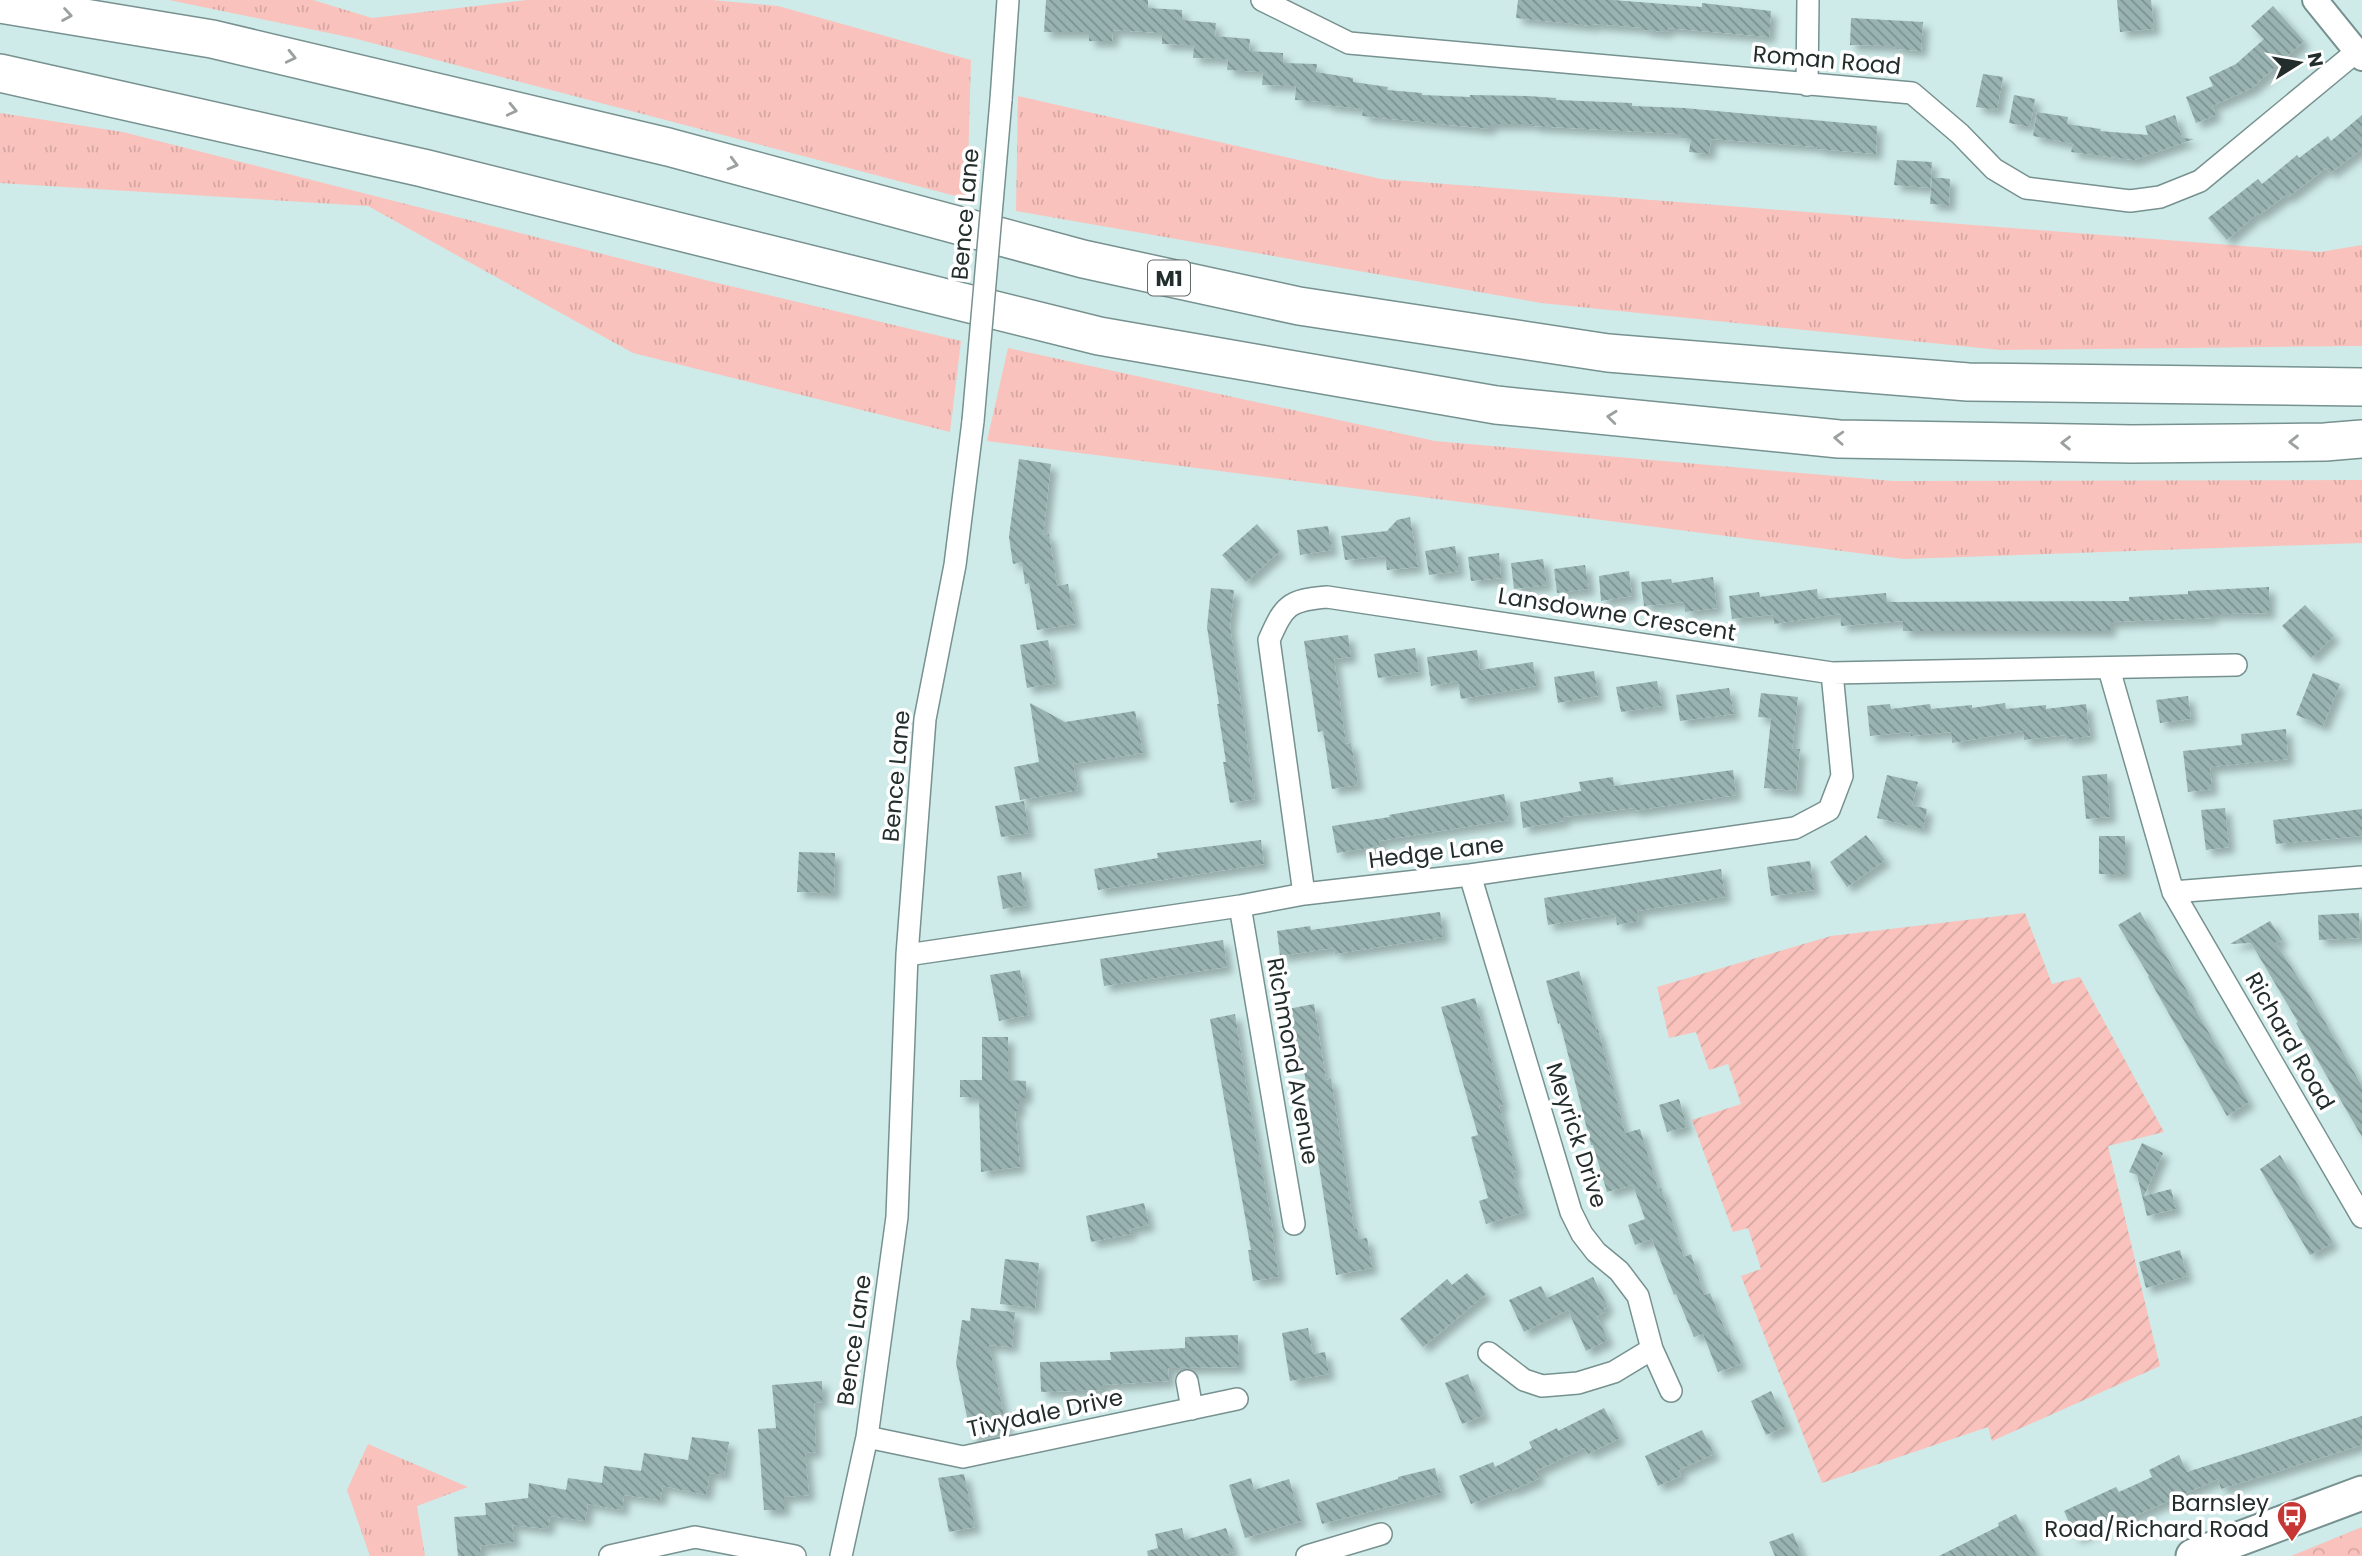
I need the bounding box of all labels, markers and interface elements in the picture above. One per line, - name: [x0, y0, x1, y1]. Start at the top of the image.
- one-way arrow: [61, 7, 73, 22]
- north arrow: [2264, 28, 2334, 98]
- street label: Roman Road: [1752, 38, 1902, 82]
- one-way arrow: [285, 49, 297, 64]
- text: N: [2301, 50, 2330, 69]
- one-way arrow: [506, 101, 518, 116]
- street label: Bence Lane: [943, 147, 987, 281]
- one-way arrow: [727, 156, 739, 170]
- road number: M1: [1148, 260, 1190, 296]
- one-way arrow: [1607, 409, 1618, 424]
- one-way arrow: [1833, 431, 1844, 446]
- one-way arrow: [2288, 434, 2299, 450]
- one-way arrow: [2061, 435, 2071, 451]
- street label: Lansdowne Crescent: [1496, 579, 1738, 649]
- street label: Bence Lane: [874, 709, 918, 843]
- street label: Hedge Lane: [1366, 828, 1506, 876]
- street label: Richmond Avenue: [1259, 955, 1327, 1167]
- street label: Richard Road: [2238, 966, 2342, 1116]
- street label: Meyrick Drive: [1538, 1058, 1616, 1212]
- street label: Bence Lane: [829, 1272, 879, 1408]
- street label: Tivydale Drive: [964, 1381, 1126, 1445]
- place label: Barnsley Road/Richard Road: [2044, 1487, 2269, 1545]
- bus stop icon: Barnsley Road/Richard Road: [2275, 1499, 2309, 1543]

